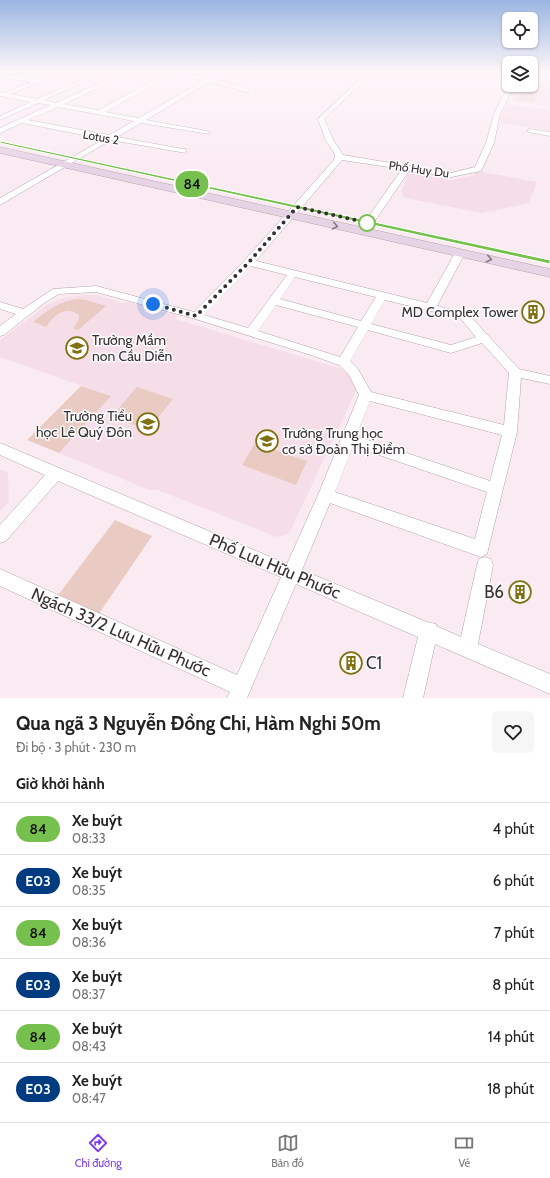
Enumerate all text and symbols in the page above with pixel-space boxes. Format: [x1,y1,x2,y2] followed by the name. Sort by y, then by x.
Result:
[502,12,538,92] map controls
[502,12,538,48] button: locate
[502,56,538,92] button: layers
[82,126,120,148] street label: Lotus 2
[388,157,450,181] street label: Phố Huy Du
[174,171,210,197] line badge: 84
[183,175,201,193] text: 84
[358,214,376,232] unlabelled marker
[332,221,338,229] one-way arrow
[486,255,493,263] one-way arrow
[143,294,163,314] your location
[520,299,546,325] building icon: MD Complex Tower
[401,303,519,321] place label: MD Complex Tower
[92,331,173,365] place label: Trường Mầm non Cầu Diễn
[64,335,90,361] school or university icon: Trường Mầm non Cầu Diễn
[36,407,132,441] place label: Trường Tiểu học Lê Quý Đôn
[135,411,161,437] school or university icon: Trường Tiểu học Lê Quý Đôn
[282,424,405,458] place label: Trường Trung học cơ sở Đoàn Thị Điểm
[254,428,280,454] school or university icon: Trường Trung học cơ sở Đoàn Thị Điểm
[206,529,344,603] street label: Phố Lưu Hữu Phước
[507,579,533,605] building icon: B6
[484,582,504,602] place label: B6
[28,583,214,681] street label: Ngách 33/2 Lưu Hữu Phước
[338,650,364,676] building icon: C1
[366,653,382,673] place label: C1
[492,711,534,753] button: heart
[16,712,381,735] text: Qua ngã 3 Nguyễn Đồng Chi, Hàm Nghi 50m
[16,739,136,755] text: Đi bộ · 3 phút · 230 m
[16,775,105,793] text: Giờ khởi hành
[72,812,122,830] text: Xe buýt
[29,820,47,838] text: 84
[493,820,534,838] text: 4 phút
[72,830,106,846] text: 08:33
[72,864,122,882] text: Xe buýt
[25,872,51,890] text: E03
[493,872,534,890] text: 6 phút
[72,882,106,898] text: 08:35
[72,916,122,934] text: Xe buýt
[29,924,47,942] text: 84
[494,924,534,942] text: 7 phút
[72,934,106,950] text: 08:36
[72,968,122,986] text: Xe buýt
[25,976,51,994] text: E03
[492,976,534,994] text: 8 phút
[72,986,105,1002] text: 08:37
[72,1020,122,1038] text: Xe buýt
[29,1028,47,1046] text: 84
[488,1028,534,1046] text: 14 phút
[72,1038,106,1054] text: 08:43
[72,1072,122,1090] text: Xe buýt
[25,1080,51,1098] text: E03
[487,1080,534,1098] text: 18 phút
[72,1090,106,1106] text: 08:47
[75,1132,122,1170] tab: Chỉ đường
[271,1132,304,1170] tab: Bản đồ
[453,1132,475,1170] tab: Vé

